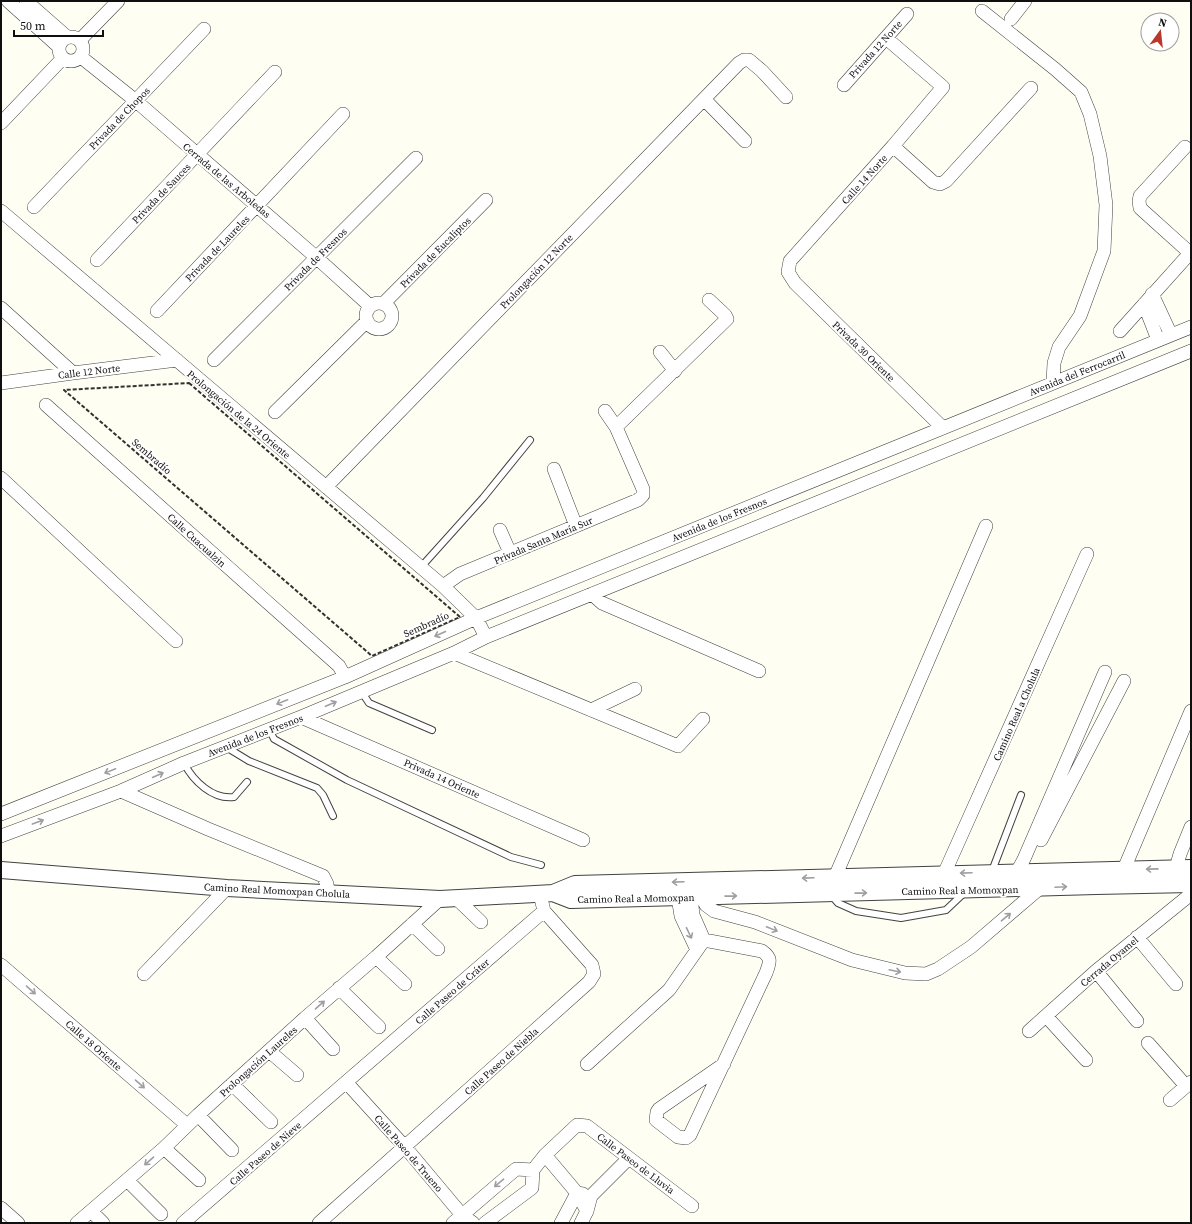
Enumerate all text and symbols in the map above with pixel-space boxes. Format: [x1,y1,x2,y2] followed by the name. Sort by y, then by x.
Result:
[14,12,103,38] scale bar
[1140,12,1180,52] north arrow
[1157,15,1168,31] text: N
[20,18,46,34] text: 50 m
[846,18,905,81] street label: Privada 12 Norte
[86,84,153,152] street label: Privada de Chopos
[180,140,273,221] street label: Cerrada de las Arboledas
[839,152,890,207] street label: Calle 14 Norte
[129,160,194,226] street label: Privada de Sauces
[182,212,252,284] street label: Privada de Laureles
[397,214,474,291] street label: Privada de Eucaliptos
[281,225,350,294] street label: Privada de Fresnos
[497,231,576,312] street label: Prolongación 12 Norte
[830,318,898,384] street label: Privada 30 Oriente
[1027,348,1127,399] street label: Avenida del Ferrocarril
[57,361,121,382] street label: Calle 12 Norte
[184,367,293,462] street label: Prolongación de la 24 Oriente
[129,436,175,477] street label: Sembradío
[670,494,769,544] street label: Avenida de los Fresnos
[165,511,229,570] street label: Calle Cuacualzin
[492,513,595,567] street label: Privada Santa María Sur
[401,608,451,640] street label: Sembradío
[435,631,447,638] one-way arrow
[990,665,1043,763] street label: Camino Real a Cholula
[277,698,289,706] one-way arrow
[324,700,336,708] one-way arrow
[206,711,305,760] street label: Avenida de los Fresnos
[402,756,482,801] street label: Privada 14 Oriente
[104,768,116,775] one-way arrow
[152,770,164,778] one-way arrow
[31,818,43,826] one-way arrow
[1146,865,1159,872] one-way arrow
[960,870,973,877] one-way arrow
[802,874,815,882] one-way arrow
[672,878,685,885] one-way arrow
[204,880,351,901] street label: Camino Real Momoxpan Cholula
[901,883,1019,898] street label: Camino Real a Momoxpan
[1054,883,1067,891] one-way arrow
[854,889,867,896] one-way arrow
[577,891,695,906] street label: Camino Real a Momoxpan
[724,892,737,900] one-way arrow
[1001,913,1011,922] one-way arrow
[766,925,778,933] one-way arrow
[686,927,693,939] one-way arrow
[1078,933,1141,989] street label: Cerrada Oyamel
[413,955,493,1027] street label: Calle Paseo de Cráter
[888,967,901,975] one-way arrow
[25,986,36,995] one-way arrow
[315,1001,325,1010] one-way arrow
[63,1017,125,1074] street label: Calle 18 Oriente
[217,1023,300,1100] street label: Prolongación Laureles
[462,1024,542,1098] street label: Calle Paseo de Niebla
[135,1080,145,1089] one-way arrow
[371,1112,446,1195] street label: Calle Paseo de Trueno
[227,1118,304,1188] street label: Calle Paseo de Nieve
[594,1130,678,1197] street label: Calle Paseo de Lluvia
[143,1156,154,1165] one-way arrow
[494,1178,505,1187] one-way arrow

